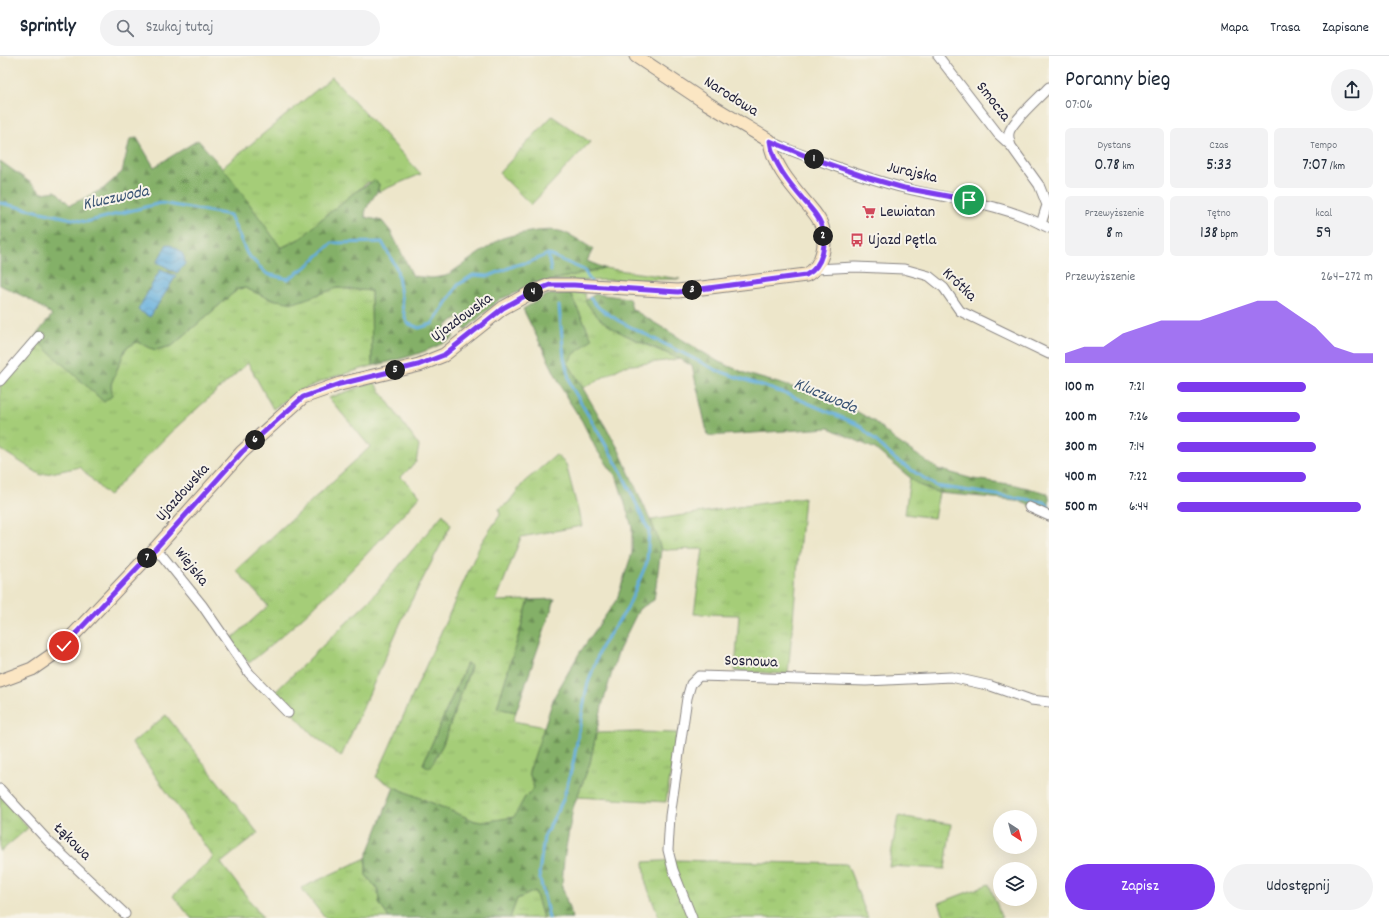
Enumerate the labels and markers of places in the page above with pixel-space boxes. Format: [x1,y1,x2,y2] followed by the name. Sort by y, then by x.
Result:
[804,149,824,169] pin: 1
[952,183,986,217] pin
[880,201,935,224] place label: Lewiatan
[861,204,877,220] supermarket icon: Lewiatan
[813,226,833,246] pin: 2
[868,229,937,252] place label: Ujazd Pętla
[849,232,865,248] bus stop icon: Ujazd Pętla
[682,280,702,300] pin: 3
[523,282,543,302] pin: 4
[385,360,405,380] pin: 5
[245,430,265,450] pin: 6
[137,548,157,568] pin: 7
[47,629,81,663] pin

